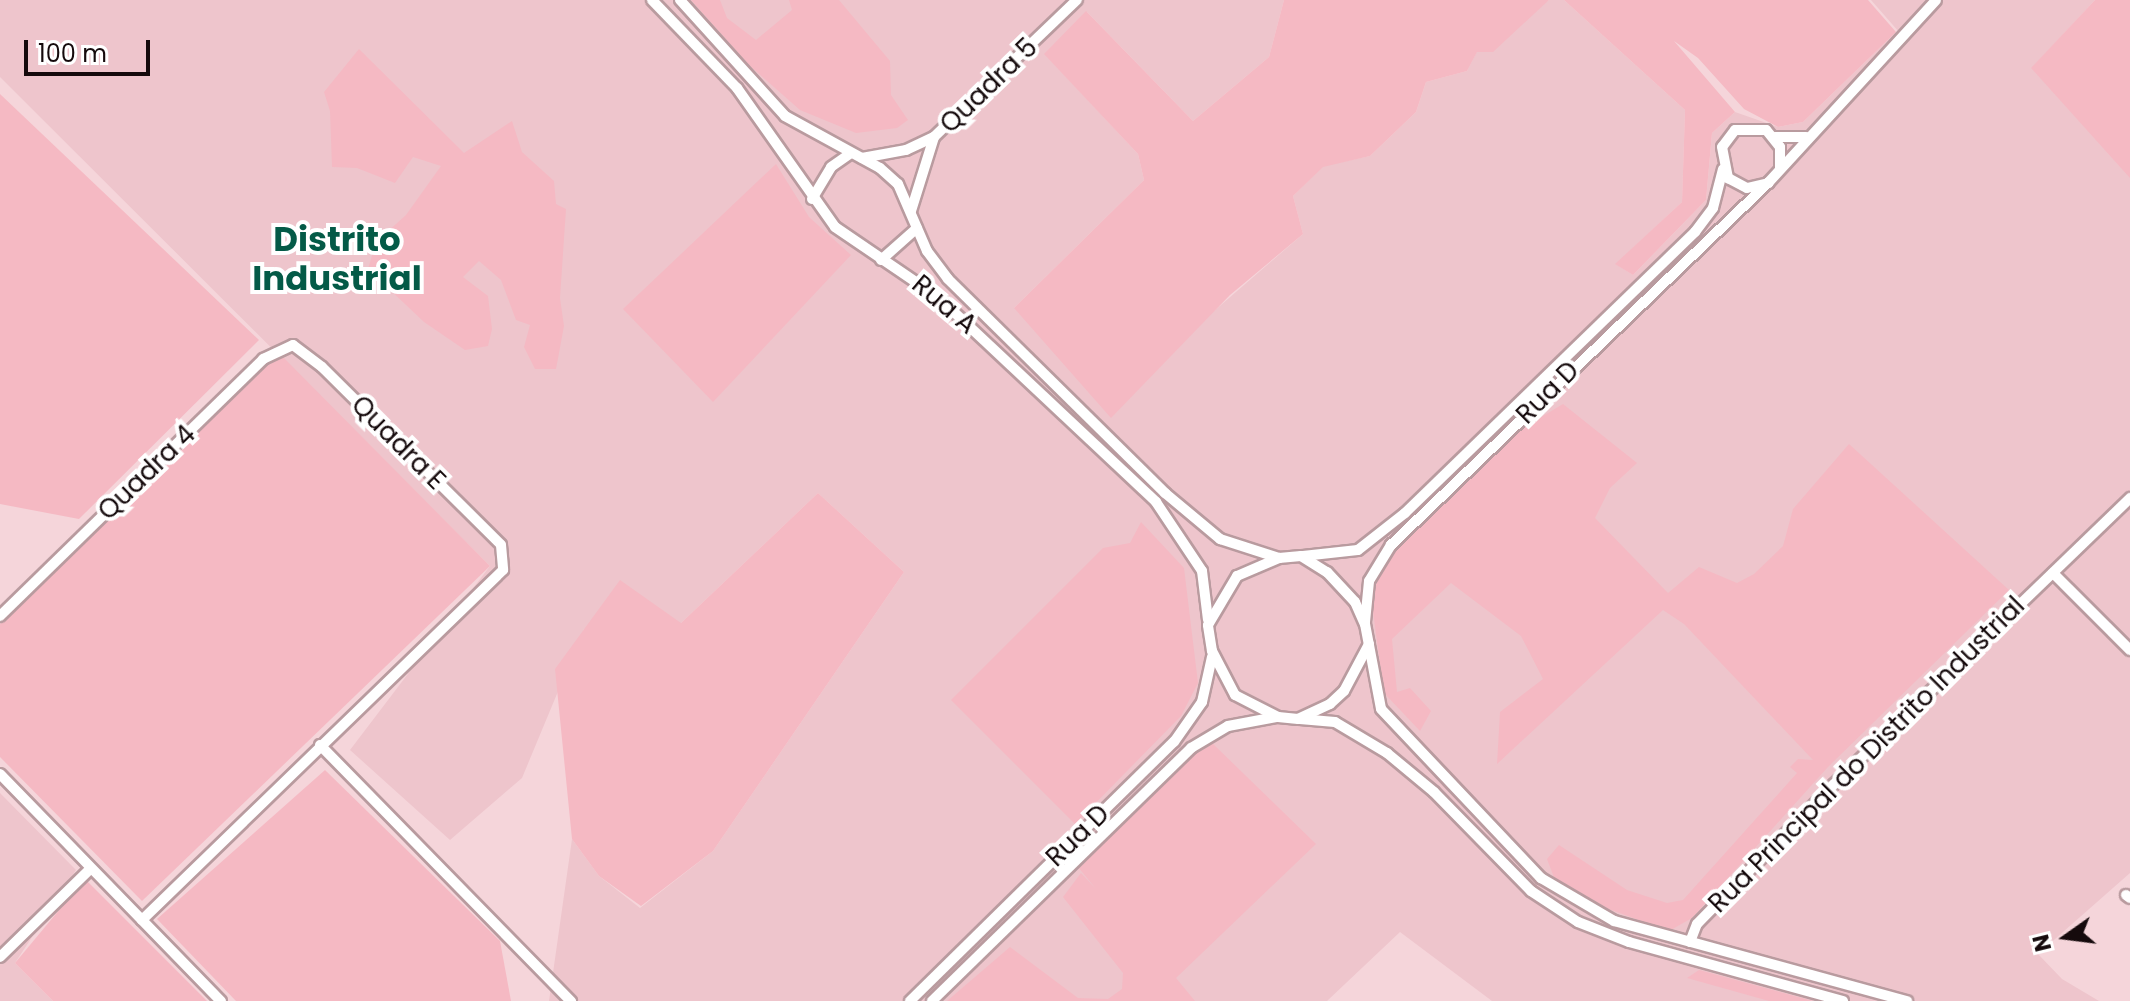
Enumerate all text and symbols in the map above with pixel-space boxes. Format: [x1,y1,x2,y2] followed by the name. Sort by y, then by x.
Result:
[28,24,154,74] scale bar
[934,32,1044,140] street label: Quadra 5
[38,37,107,70] text: 100 m
[252,219,422,298] district label: Distrito Industrial
[905,269,983,341] street label: Rua A
[1510,355,1586,431] street label: Rua D
[345,390,451,496] street label: Quadra E
[92,419,202,527] street label: Quadra 4
[1703,591,2031,919] street label: Rua Principal do Distrito Industrial
[1040,799,1116,873] street label: Rua D
[2026,897,2106,977] north arrow
[2025,931,2059,955] text: N

